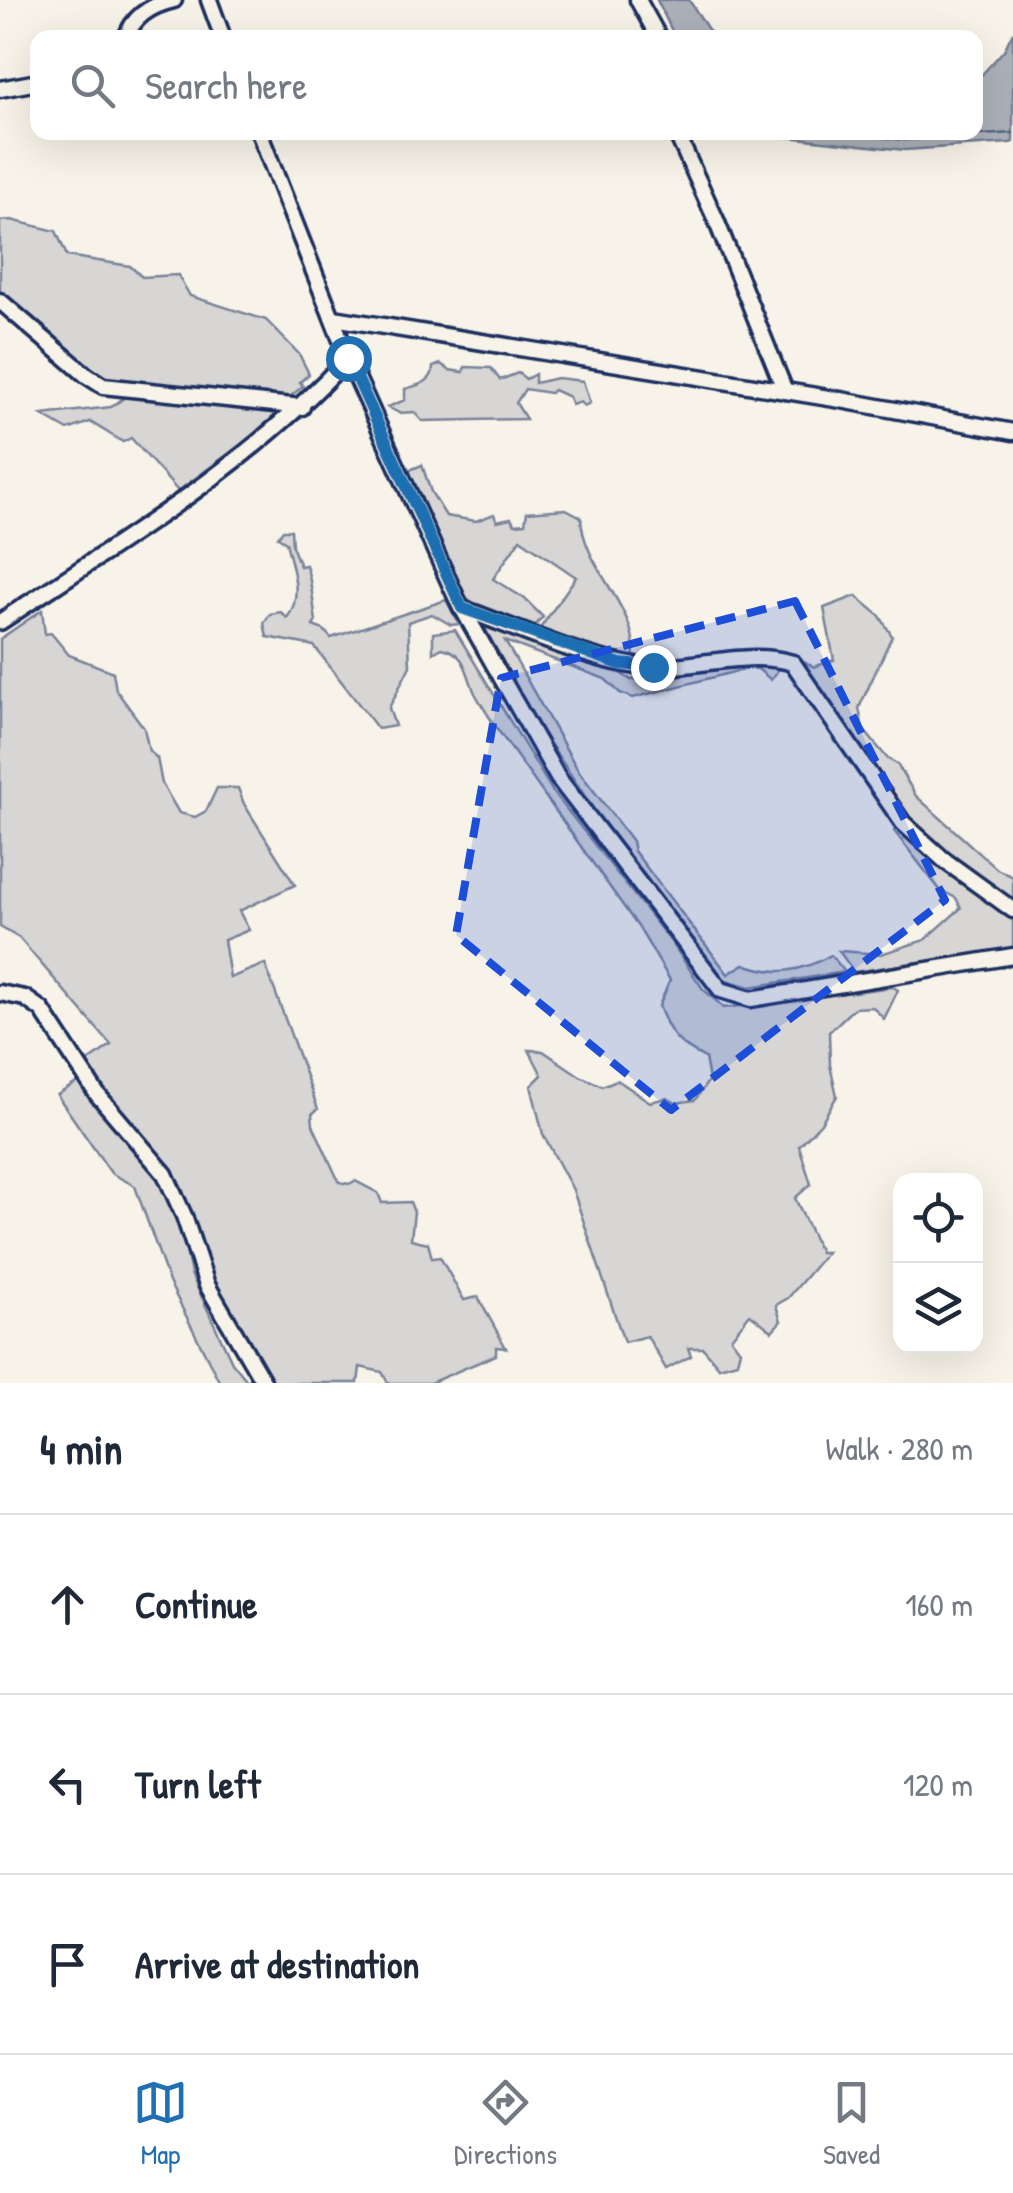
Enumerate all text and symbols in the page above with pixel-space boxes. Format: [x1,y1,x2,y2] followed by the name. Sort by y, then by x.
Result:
[30,30,983,140] search box
[65,58,120,113] icon: search
[145,59,307,111] text: Search here
[326,336,372,382] route start
[631,645,677,691] route end
[893,1173,983,1353] map controls
[893,1173,983,1263] button: locate
[893,1263,983,1353] button: layers
[40,1420,122,1477] text: 4 min
[826,1427,973,1470] text: Walk · 280 m
[40,1577,95,1632] icon: ahead
[135,1578,257,1630] text: Continue
[905,1583,973,1626] text: 160 m
[40,1757,95,1812] icon: left
[135,1758,260,1810] text: Turn left
[903,1763,973,1806] text: 120 m
[40,1937,95,1992] icon: arrive
[135,1938,419,1990] text: Arrive at destination
[133,2075,188,2173] tab: Map
[454,2075,557,2173] tab: Directions
[823,2075,880,2173] tab: Saved

